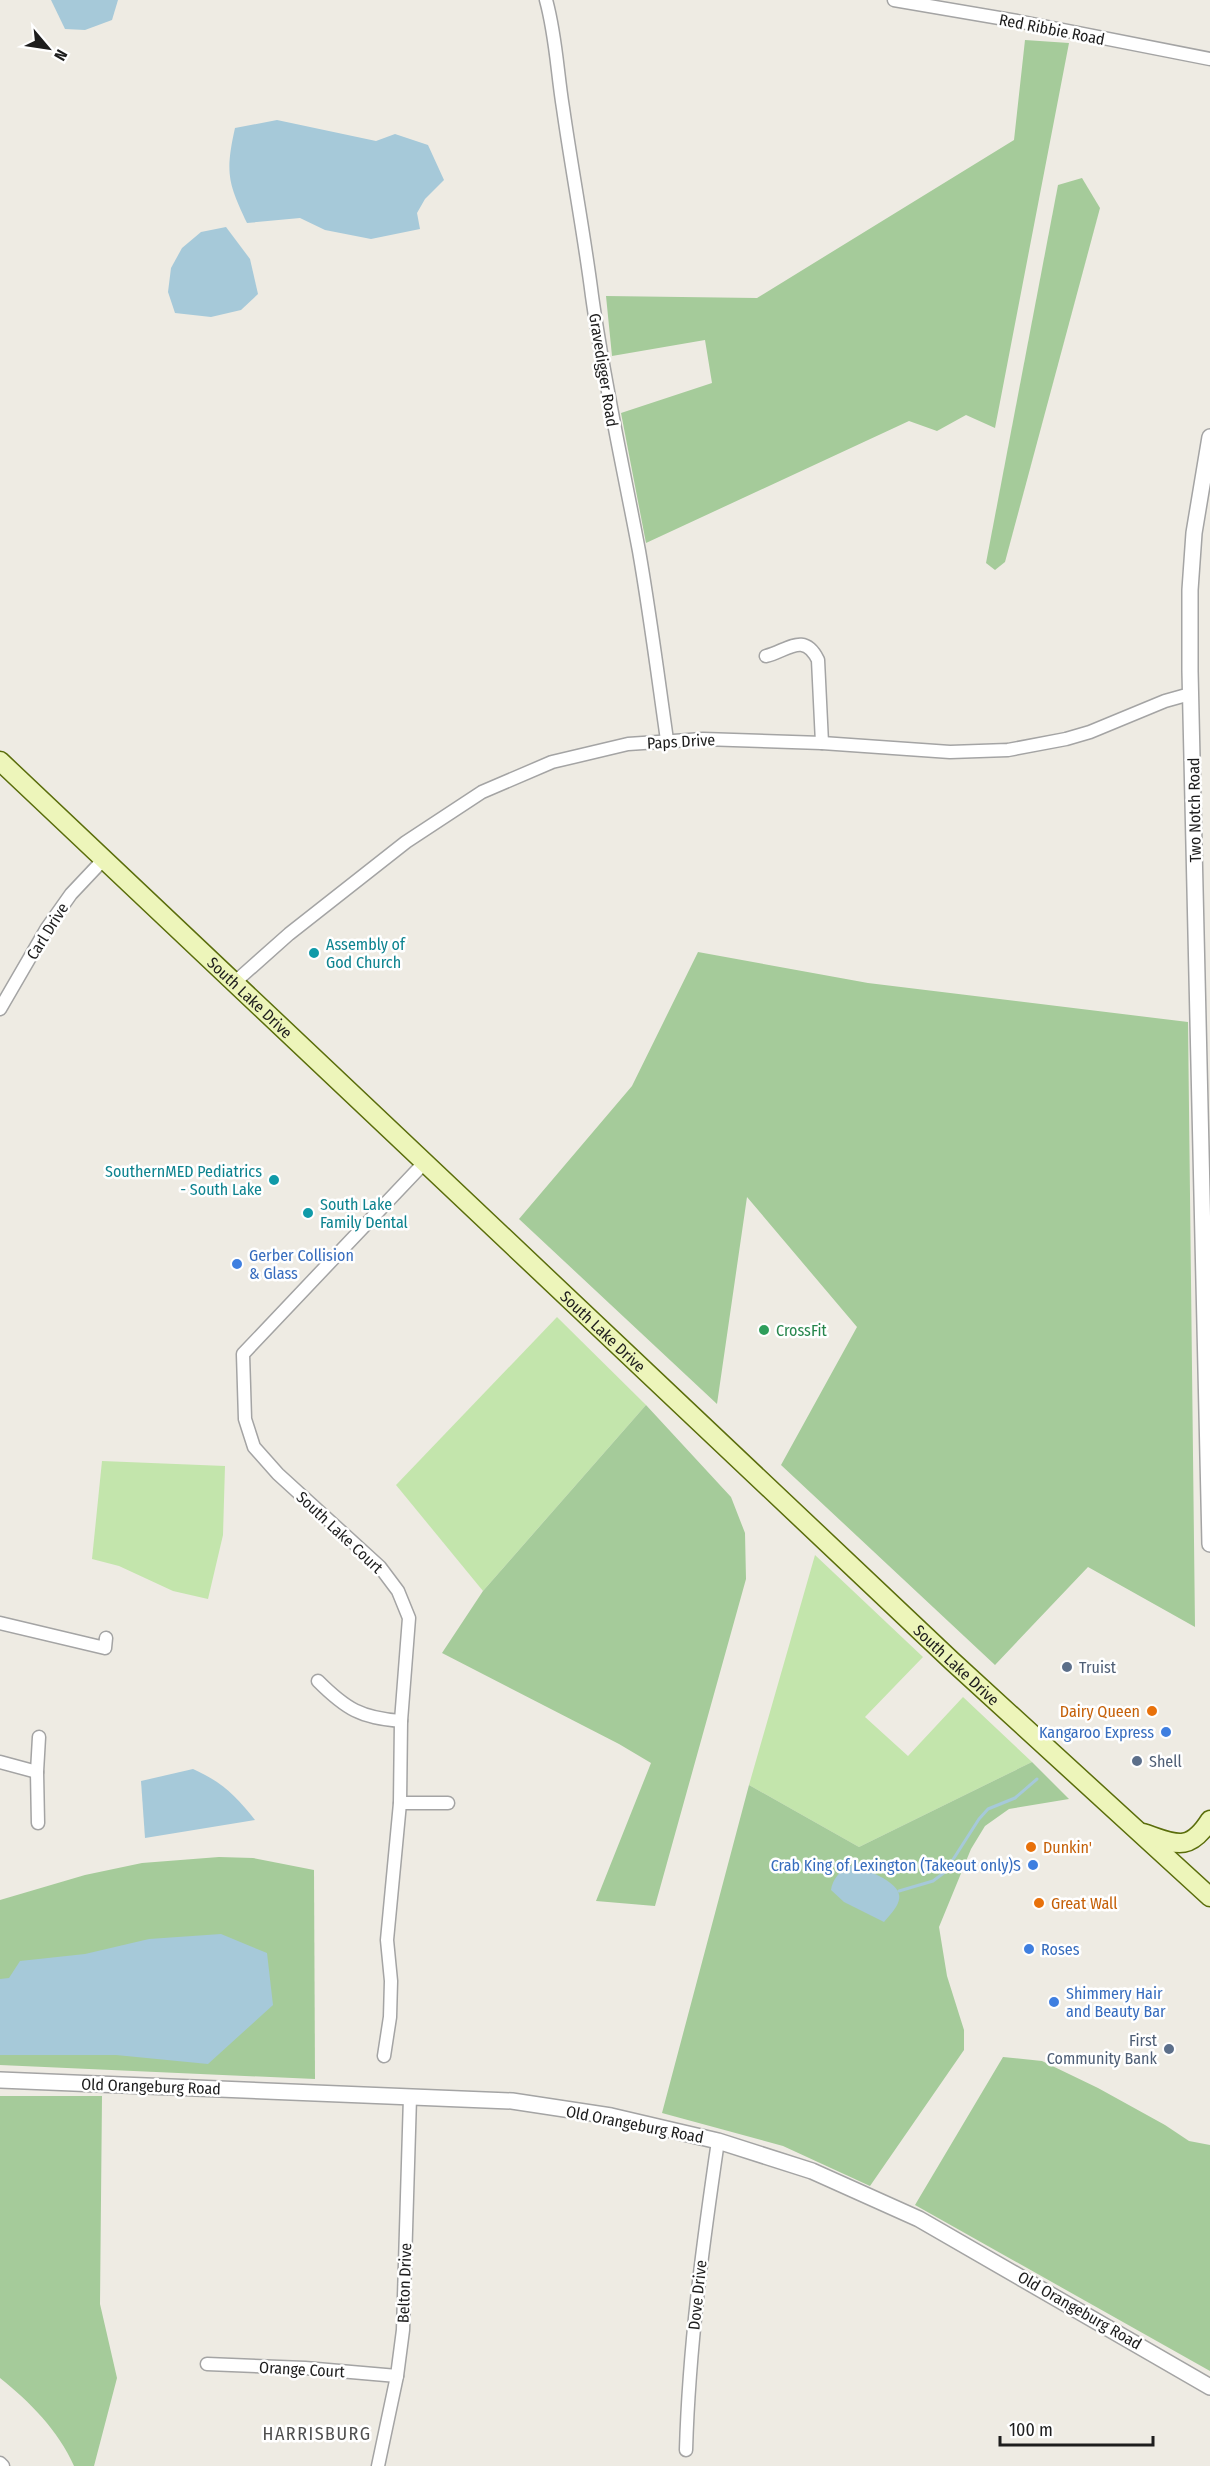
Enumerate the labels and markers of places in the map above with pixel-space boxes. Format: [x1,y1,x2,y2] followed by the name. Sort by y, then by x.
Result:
[326,935,406,972] place label: Assembly of God Church
[307,946,321,960] marker: Assembly of God Church
[105,1162,262,1199] place label: SouthernMED Pediatrics - South Lake
[267,1173,281,1187] marker: SouthernMED Pediatrics - South Lake
[320,1195,408,1232] place label: South Lake Family Dental
[301,1206,315,1220] marker: South Lake Family Dental
[249,1246,354,1283] place label: Gerber Collision & Glass
[230,1257,244,1271] marker: Gerber Collision & Glass
[776,1321,827,1340] place label: CrossFit
[757,1323,771,1337] marker: CrossFit
[1079,1658,1117,1677] place label: Truist
[1060,1660,1074,1674] marker: Truist
[1060,1702,1140,1721] place label: Dairy Queen
[1145,1704,1159,1718] marker: Dairy Queen
[1039,1723,1154,1742] place label: Kangaroo Express
[1159,1725,1173,1739] marker: Kangaroo Express
[1149,1752,1182,1771] place label: Shell
[1130,1754,1144,1768] marker: Shell
[1043,1838,1092,1857] place label: Dunkin'
[1024,1840,1038,1854] marker: Dunkin'
[771,1856,1021,1875] place label: Crab King of Lexington (Takeout only)S
[1026,1858,1040,1872] marker: Crab King of Lexington (Takeout only)S
[1051,1894,1118,1913] place label: Great Wall
[1032,1896,1046,1910] marker: Great Wall
[1041,1940,1080,1959] place label: Roses
[1022,1942,1036,1956] marker: Roses
[1066,1984,1166,2021] place label: Shimmery Hair and Beauty Bar
[1047,1995,1061,2009] marker: Shimmery Hair and Beauty Bar
[1047,2031,1158,2068] place label: First Community Bank
[1162,2042,1176,2056] marker: First Community Bank

